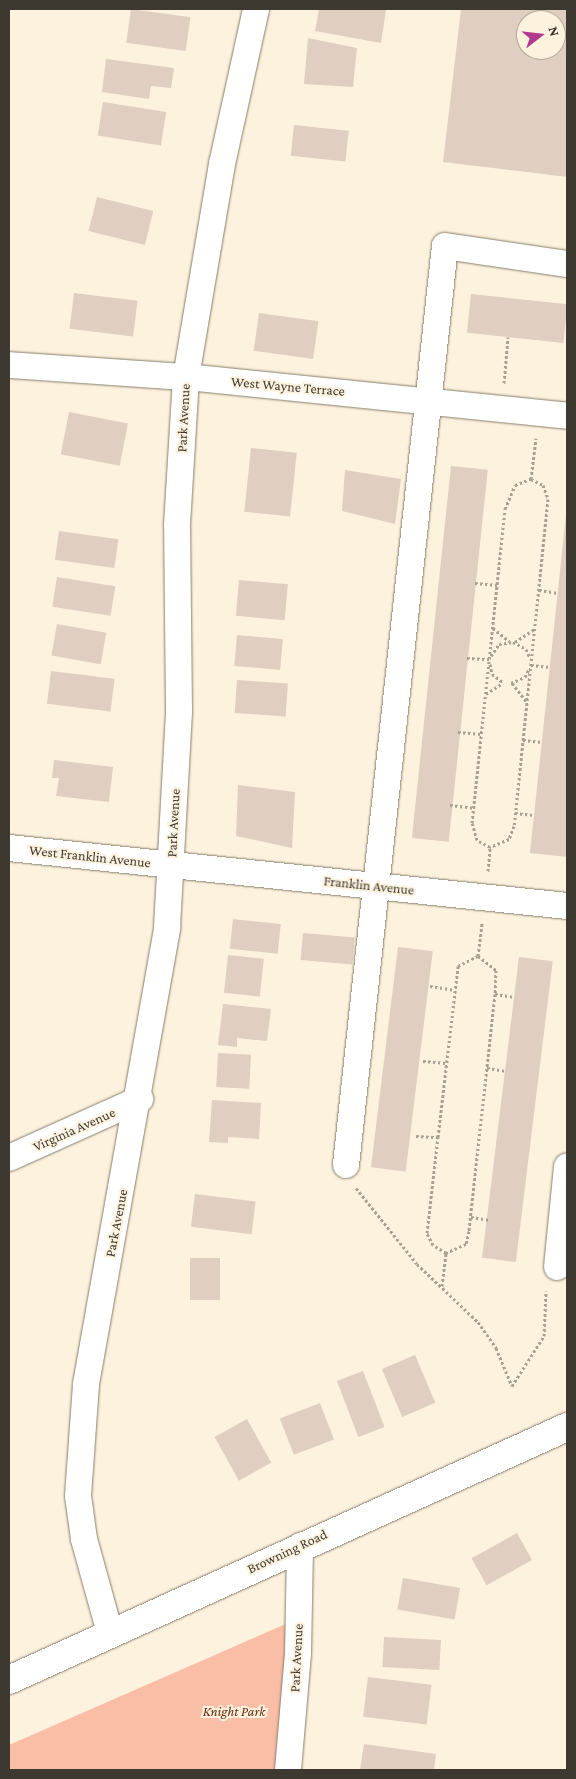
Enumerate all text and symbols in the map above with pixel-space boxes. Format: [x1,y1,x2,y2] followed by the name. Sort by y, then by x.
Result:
[516,10,566,60] north arrow
[545,24,563,38] text: N
[231,373,345,399] street label: West Wayne Terrace
[173,383,193,453] street label: Park Avenue
[163,788,183,858] street label: Park Avenue
[28,841,152,871] street label: West Franklin Avenue
[323,872,415,898] street label: Franklin Avenue
[30,1103,118,1155] street label: Virginia Avenue
[101,1188,131,1258] street label: Park Avenue
[244,1525,330,1577] street label: Browning Road
[286,1623,306,1693] street label: Park Avenue
[203,1703,265,1719] park label: Knight Park

